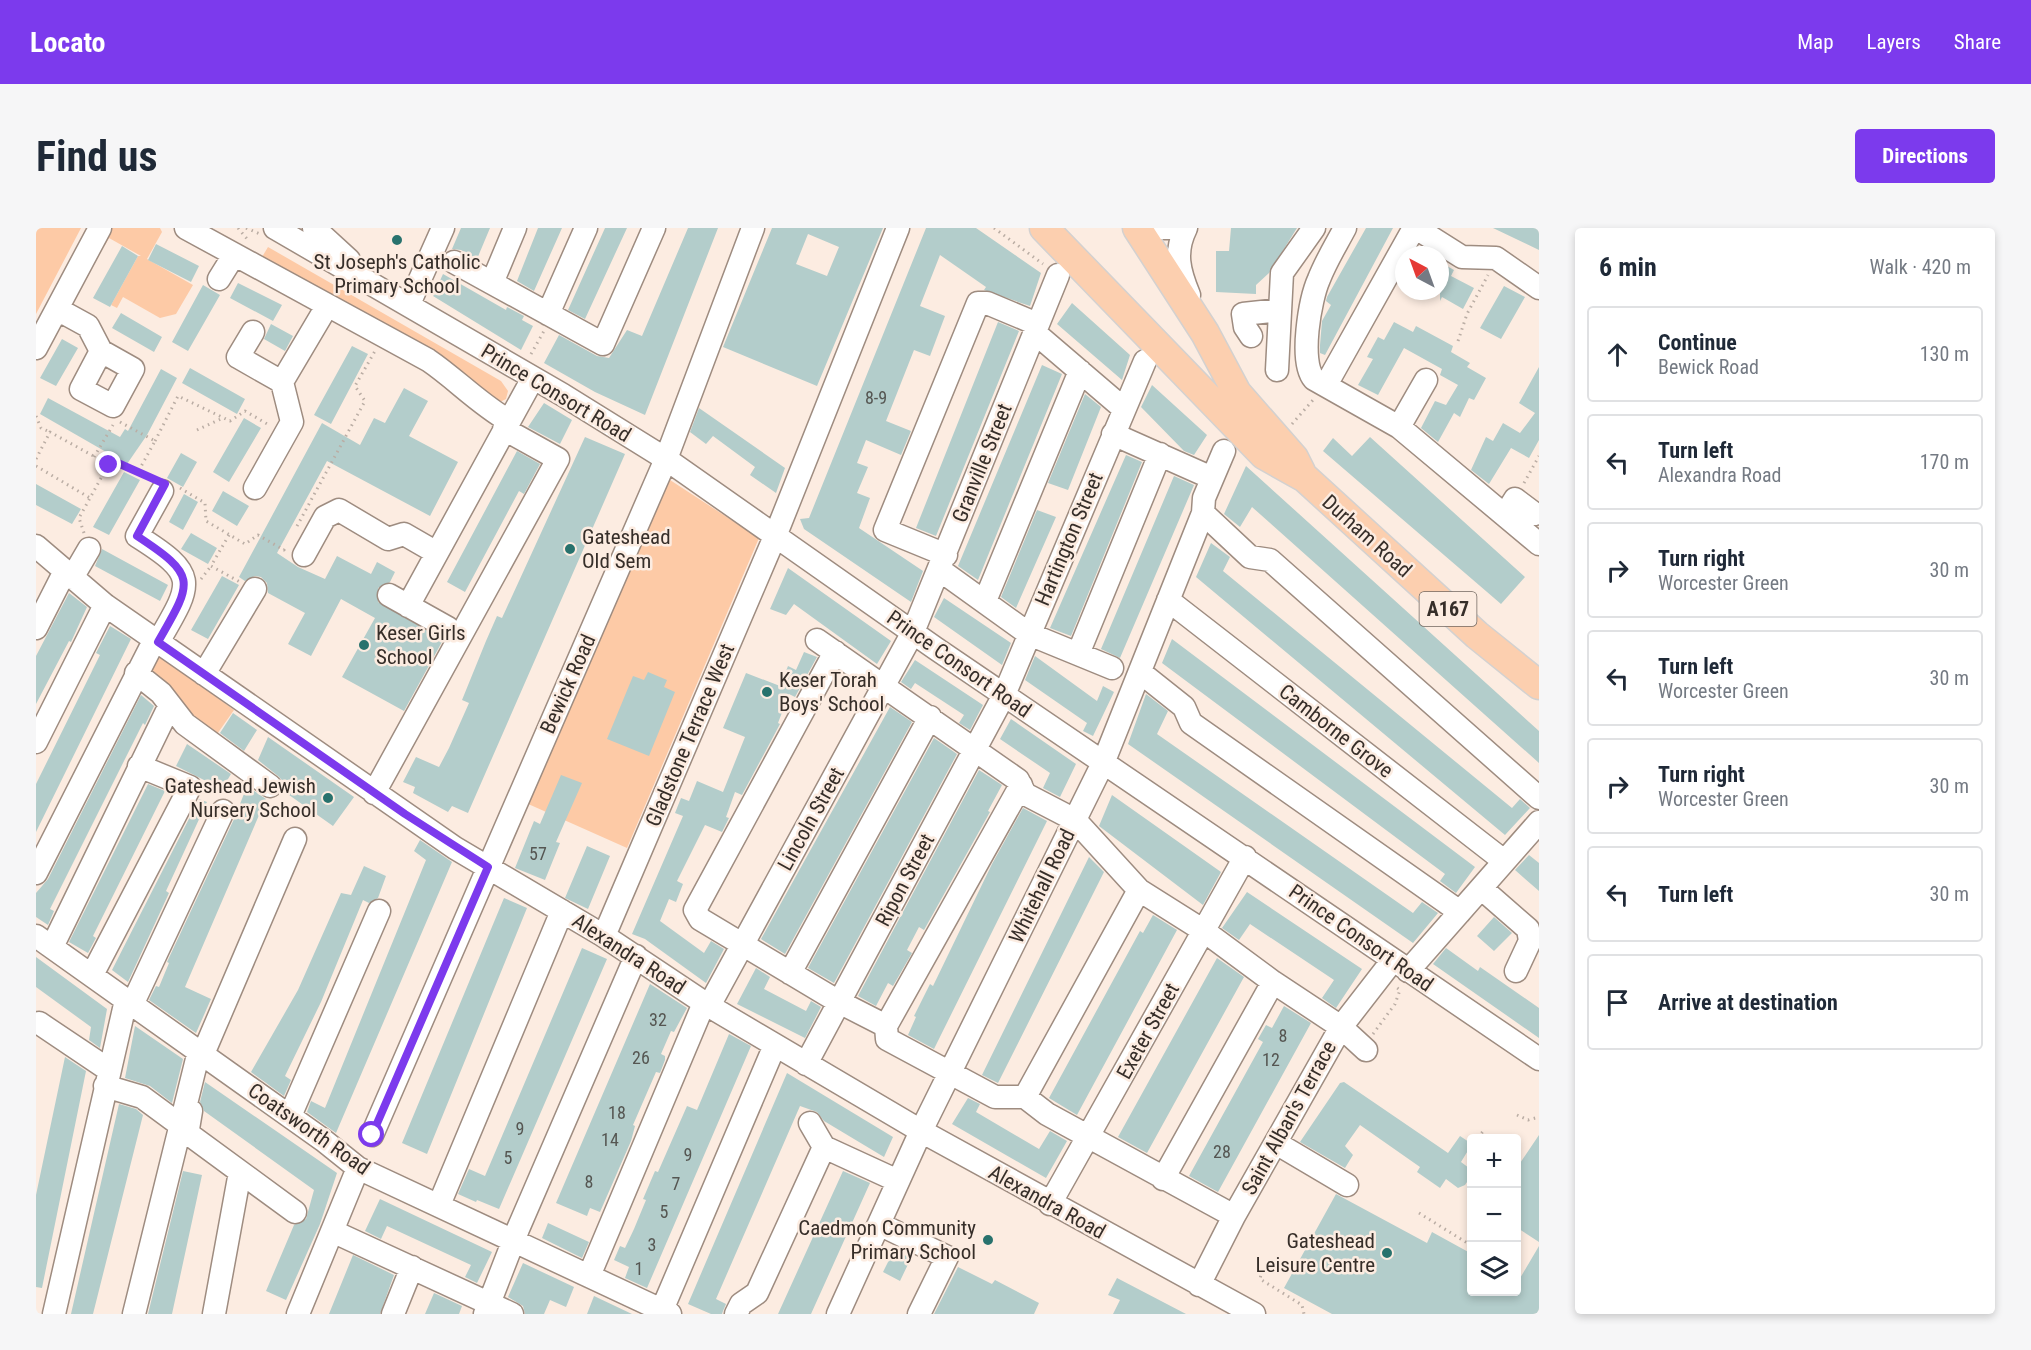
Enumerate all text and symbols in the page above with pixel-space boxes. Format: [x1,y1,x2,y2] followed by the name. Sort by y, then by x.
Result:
[30,26,106,59] text: Locato
[1797,30,1834,54] text: Map
[1867,30,1921,54] text: Layers
[1954,30,2001,54] text: Share
[1855,129,1995,183] button: Directions
[36,132,157,181] text: Find us
[390,233,404,247] marker: St Joseph's Catholic Primary School
[1395,246,1449,300] north arrow
[314,250,480,298] place label: St Joseph's Catholic Primary School
[1599,252,1657,282] text: 6 min
[1870,255,1971,279] text: Walk · 420 m
[1658,330,1737,355] text: Continue
[1601,338,1634,371] icon: ahead
[477,339,635,447] street label: Prince Consort Road
[1920,342,1969,366] text: 130 m
[1658,355,1759,379] text: Bewick Road
[865,387,887,408] house number: 8-9
[947,400,1017,526] street label: Granville Street
[1658,438,1733,463] text: Turn left
[1601,446,1634,479] icon: left
[1920,450,1969,474] text: 170 m
[95,451,121,477] route end
[1658,463,1782,487] text: Alexandra Road
[1030,469,1108,609] street label: Hartington Street
[1318,490,1416,582] street label: Durham Road
[582,525,671,573] place label: Gateshead Old Sem
[563,542,577,556] marker: Gateshead Old Sem
[1658,546,1745,571] text: Turn right
[1601,554,1634,587] icon: right
[1930,558,1969,582] text: 30 m
[1658,571,1789,595] text: Worcester Green
[1420,592,1476,626] road number: A167
[882,605,1036,723] street label: Prince Consort Road
[376,621,466,669] place label: Keser Girls School
[535,631,601,737] street label: Bewick Road
[357,638,371,652] marker: Keser Girls School
[641,640,739,830] street label: Gladstone Terrace West
[1658,654,1733,679] text: Turn left
[1601,662,1634,695] icon: left
[1930,666,1969,690] text: 30 m
[779,668,884,716] place label: Keser Torah Boys' School
[1274,679,1398,783] street label: Camborne Grove
[1658,679,1789,703] text: Worcester Green
[760,685,774,699] marker: Keser Torah Boys' School
[1658,762,1745,787] text: Turn right
[773,763,849,875] street label: Lincoln Street
[1601,770,1634,803] icon: right
[164,774,316,822] place label: Gateshead Jewish Nursery School
[1930,774,1969,798] text: 30 m
[1658,787,1789,811] text: Worcester Green
[321,791,335,805] marker: Gateshead Jewish Nursery School
[1004,825,1080,947] street label: Whitehall Road
[871,830,939,930] street label: Ripon Street
[529,843,547,864] house number: 57
[1601,878,1634,911] icon: left
[1284,879,1438,997] street label: Prince Consort Road
[1658,882,1733,907] text: Turn left
[1930,882,1969,906] text: 30 m
[568,909,690,999] street label: Alexandra Road
[1112,979,1184,1083] street label: Exeter Street
[1601,986,1634,1019] icon: arrive
[1658,990,1838,1015] text: Arrive at destination
[649,1009,667,1030] house number: 32
[1279,1025,1287,1046] house number: 8
[1237,1037,1341,1199] street label: Saint Alban's Terrace
[632,1047,650,1068] house number: 26
[1262,1049,1280,1070] house number: 12
[244,1078,374,1180] street label: Coatsworth Road
[608,1102,626,1123] house number: 18
[516,1118,524,1139] house number: 9
[358,1121,384,1147] route start
[601,1129,619,1150] house number: 14
[1467,1134,1521,1296] map controls
[1467,1134,1521,1188] button: +
[1213,1141,1231,1162] house number: 28
[684,1144,692,1165] house number: 9
[504,1147,513,1168] house number: 5
[984,1160,1110,1244] street label: Alexandra Road
[585,1171,593,1192] house number: 8
[672,1173,681,1194] house number: 7
[1467,1188,1521,1242] button: −
[660,1201,669,1222] house number: 5
[798,1216,976,1264] place label: Caedmon Community Primary School
[1256,1229,1375,1277] place label: Gateshead Leisure Centre
[981,1233,995,1247] marker: Caedmon Community Primary School
[648,1234,656,1255] house number: 3
[1467,1242,1521,1296] button: layers
[1380,1246,1394,1260] marker: Gateshead Leisure Centre
[635,1258,643,1279] house number: 1

